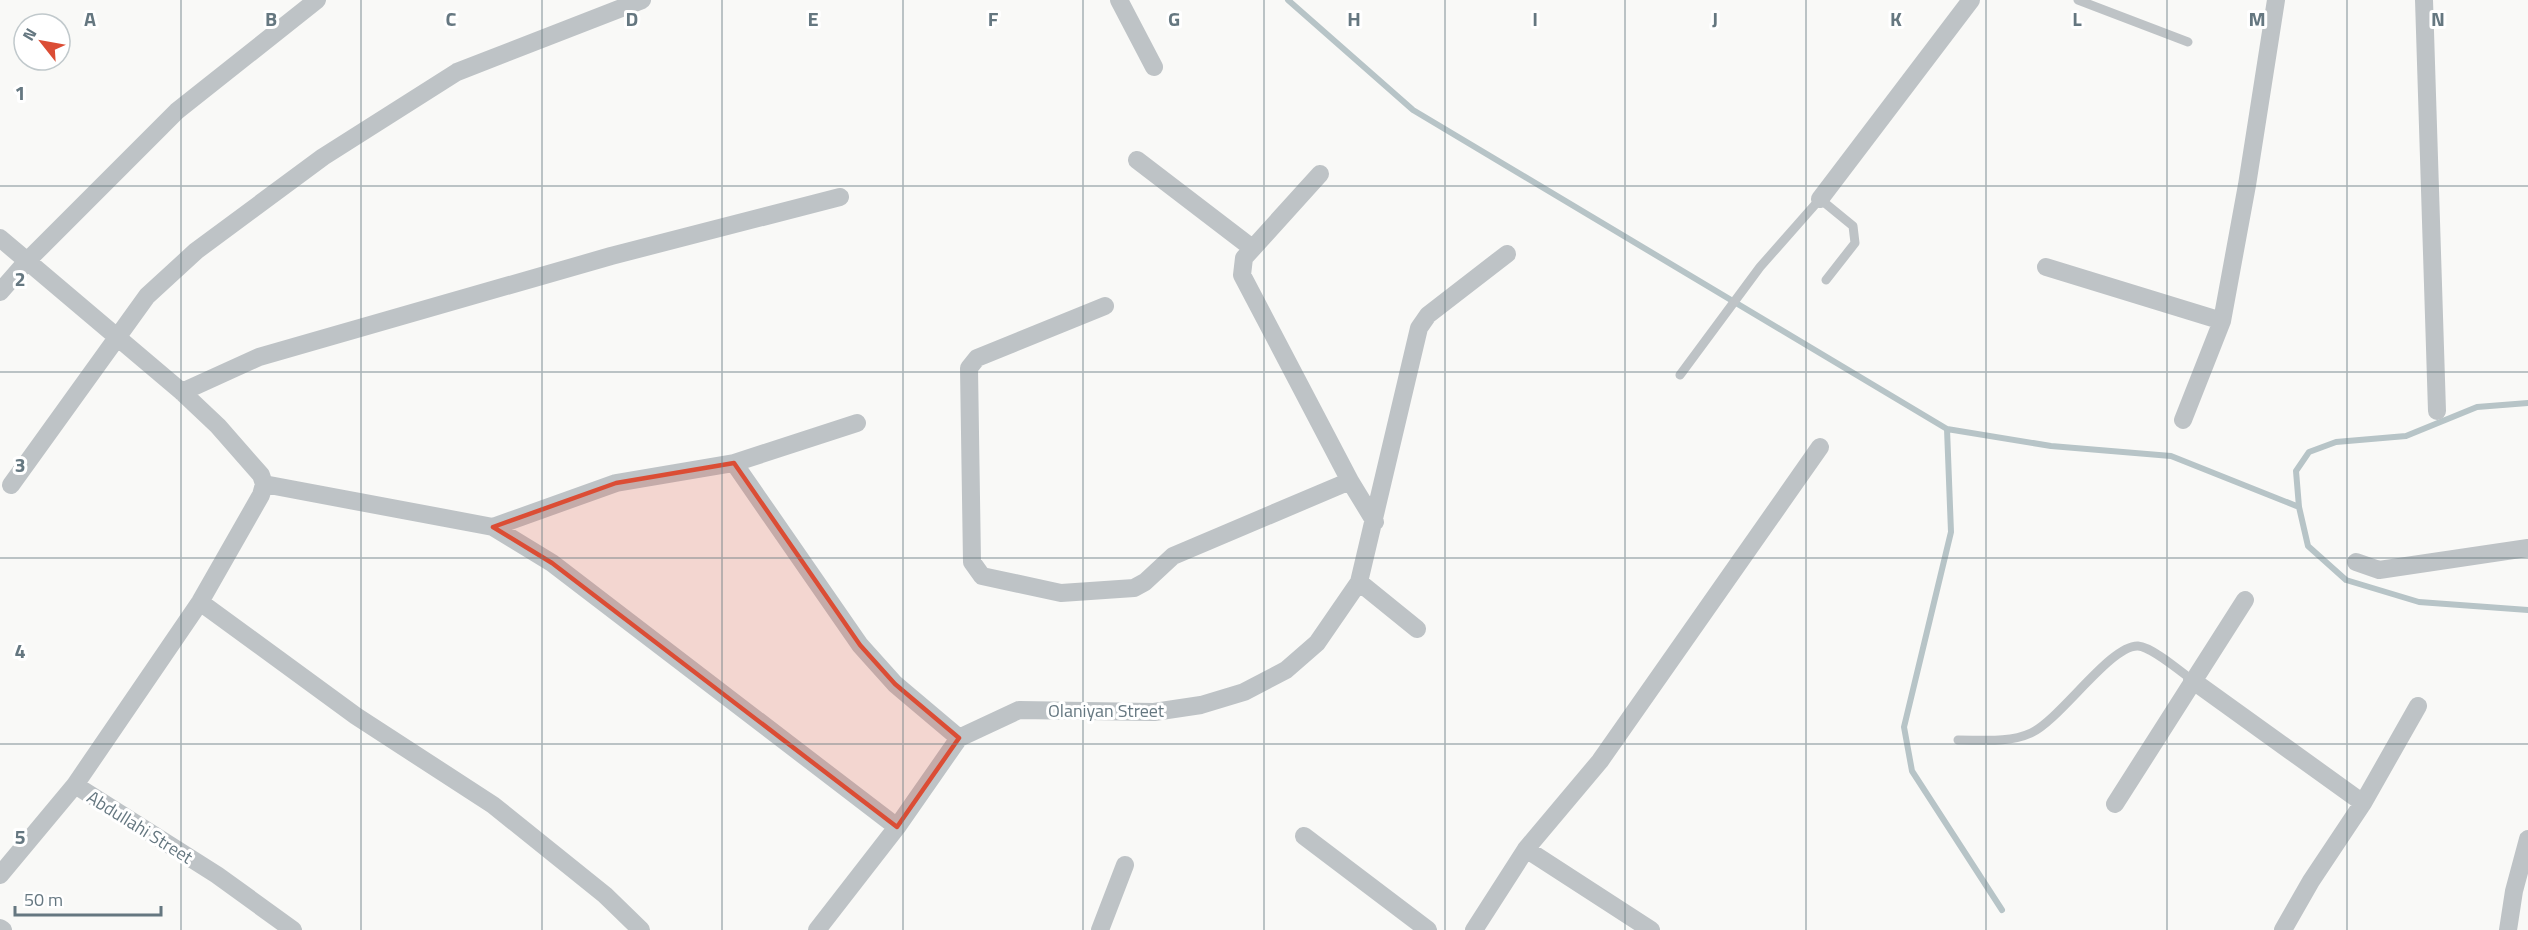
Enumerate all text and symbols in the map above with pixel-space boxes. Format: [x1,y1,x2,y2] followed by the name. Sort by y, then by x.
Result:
[84,3,96,34] text: A
[265,3,277,34] text: B
[446,3,457,34] text: C
[626,3,638,34] text: D
[807,3,819,34] text: E
[988,3,999,34] text: F
[1168,3,1180,34] text: G
[1347,3,1361,34] text: H
[1532,3,1538,34] text: I
[1712,3,1718,34] text: J
[1890,3,1902,34] text: K
[2072,3,2082,34] text: L
[2248,3,2266,34] text: M
[2431,3,2445,34] text: N
[12,12,72,72] north arrow
[16,23,42,45] text: N
[14,77,26,108] text: 1
[14,263,26,294] text: 2
[14,449,26,480] text: 3
[14,635,26,666] text: 4
[1048,697,1165,724] street label: Olaniyan Street
[82,784,199,871] street label: Abdullahi Street
[14,821,26,852] text: 5
[15,879,160,917] scale bar
[24,886,63,913] text: 50 m

